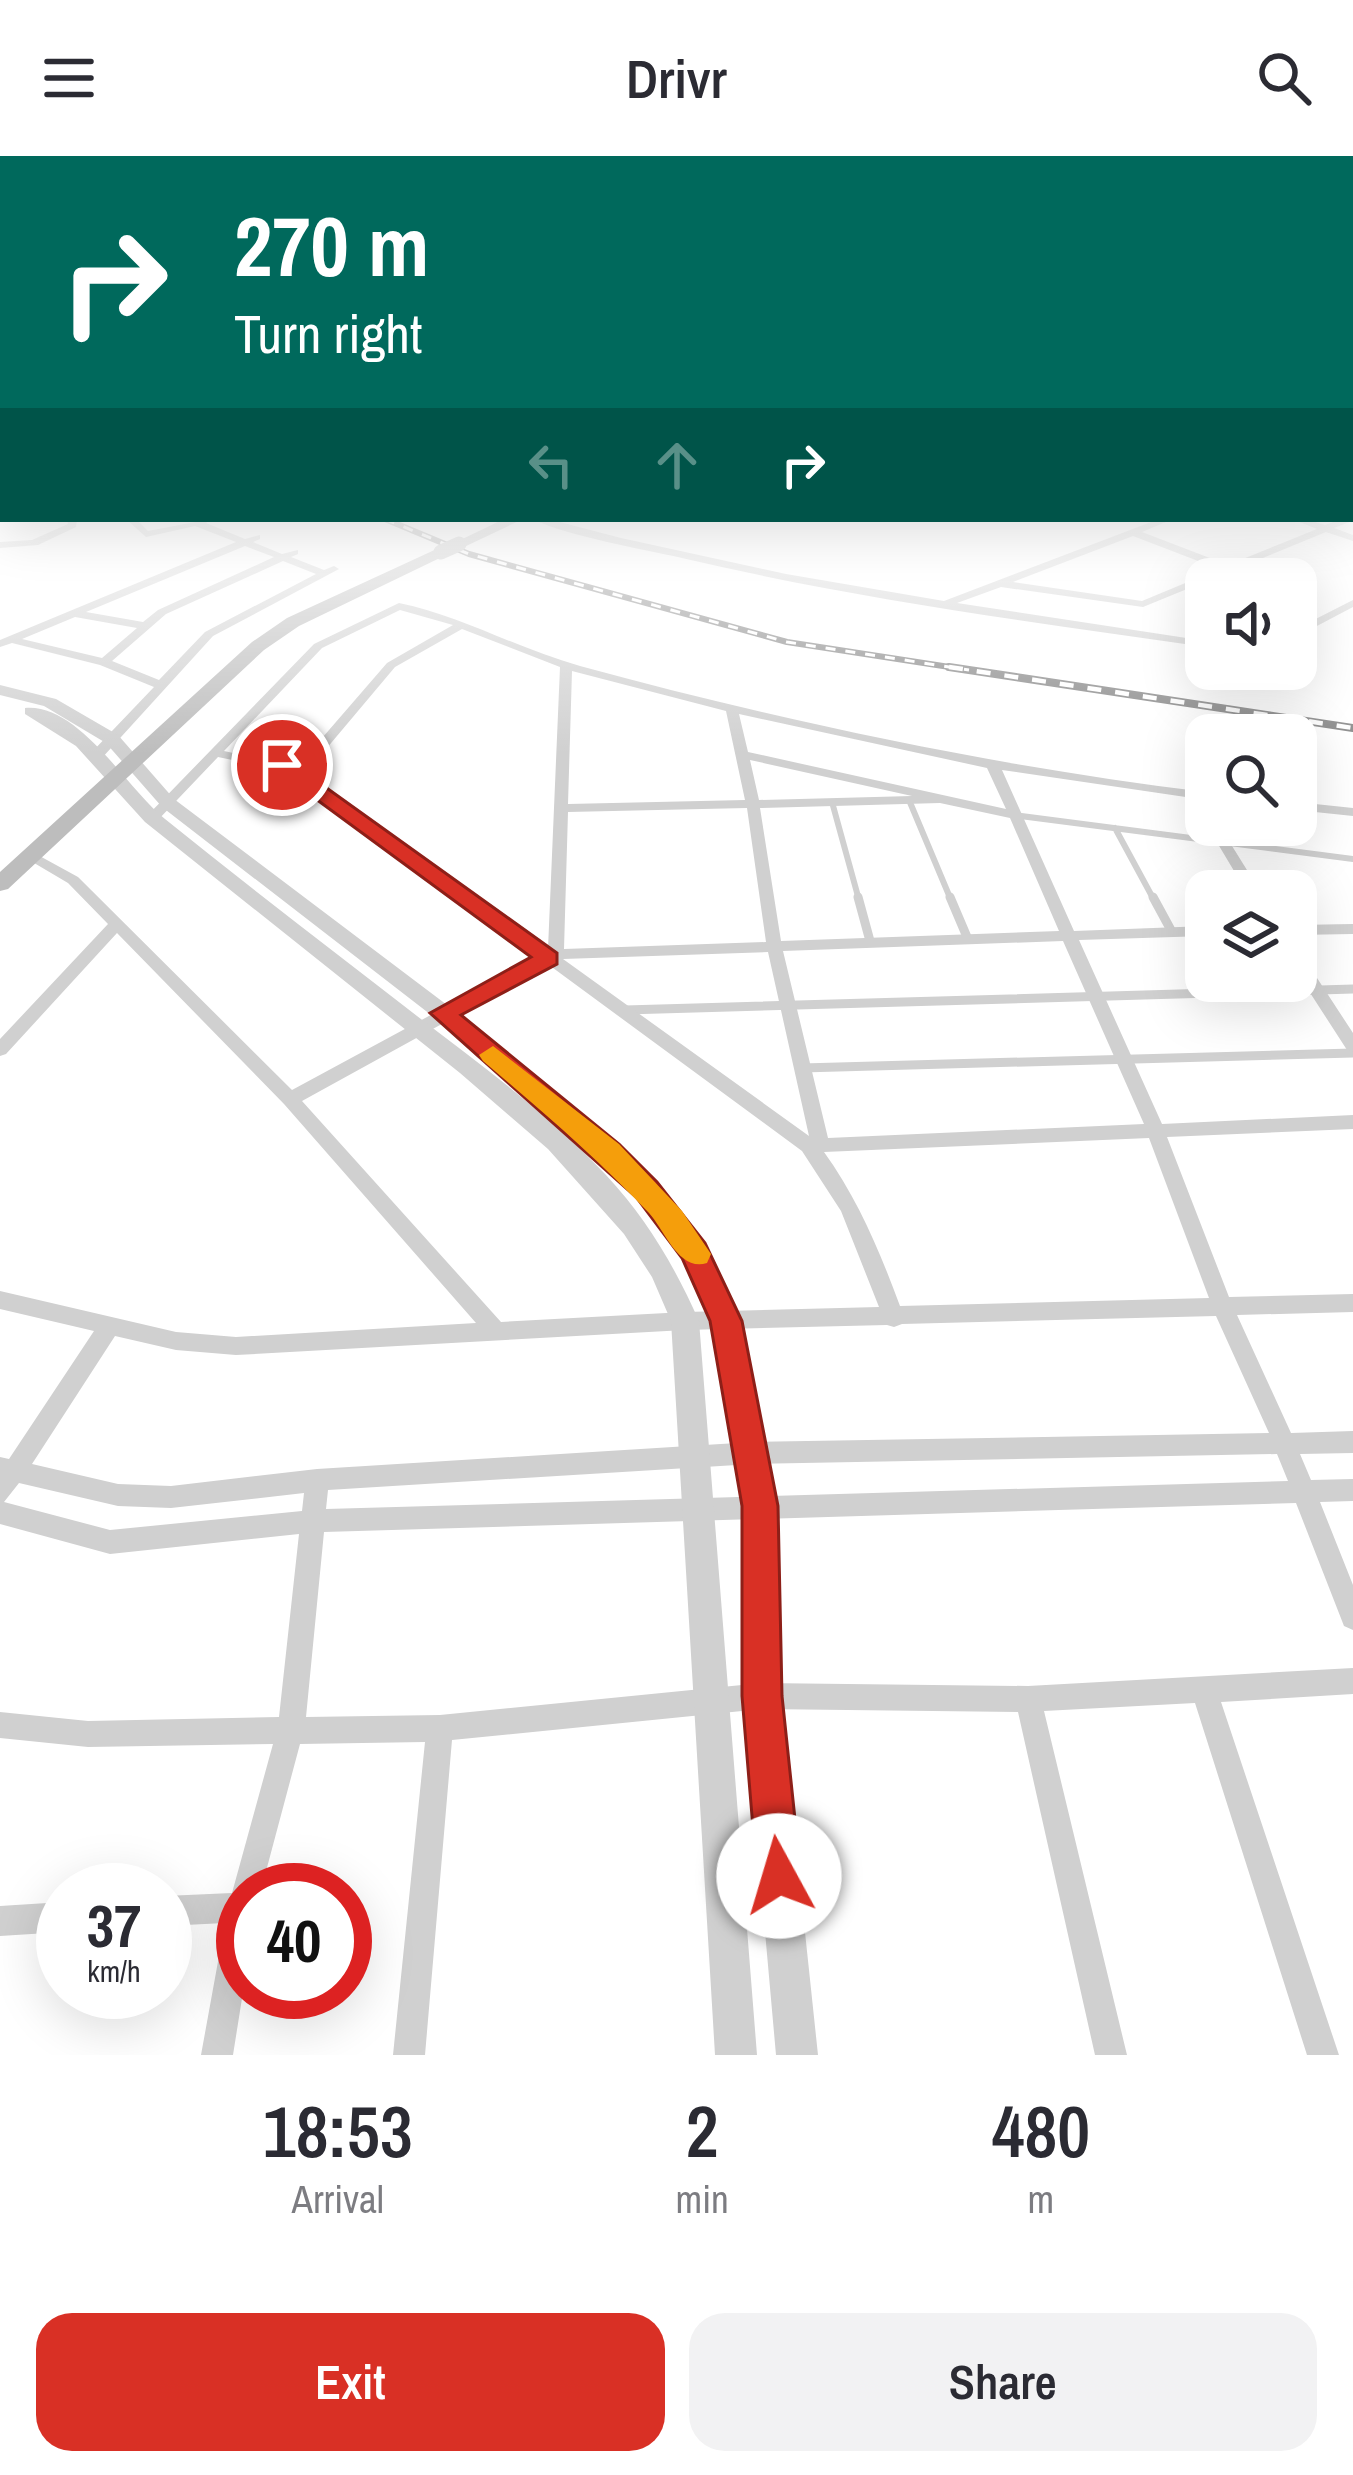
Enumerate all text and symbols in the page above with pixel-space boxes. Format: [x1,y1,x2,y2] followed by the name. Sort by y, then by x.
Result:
[626,42,727,115] text: Drivr
[36,45,102,111] icon: menu
[1251,45,1317,111] icon: search
[234,189,429,302] text: 270 m
[36,204,192,360] icon: right
[234,297,422,370] text: Turn right
[518,432,584,498] icon: left
[644,432,710,498] icon: ahead
[770,432,836,498] icon: right
[1185,558,1317,1002] map controls
[1185,558,1317,690] button: sound
[231,714,333,816] pin
[1185,714,1317,846] button: search
[249,732,315,798] icon: arrive
[1185,870,1317,1002] button: layers
[716,1813,842,1939] position arrow
[216,1863,372,2019] speed limit sign: 40
[87,1885,141,1966] text: 37
[87,1951,141,1991] text: km/h
[263,2082,413,2179] text: 18:53
[686,2082,719,2179] text: 2
[992,2082,1090,2179] text: 480
[292,2173,384,2225] text: Arrival
[676,2173,729,2225] text: min
[1028,2173,1054,2225] text: m
[36,2313,665,2451] button: Exit
[689,2313,1317,2451] button: Share

